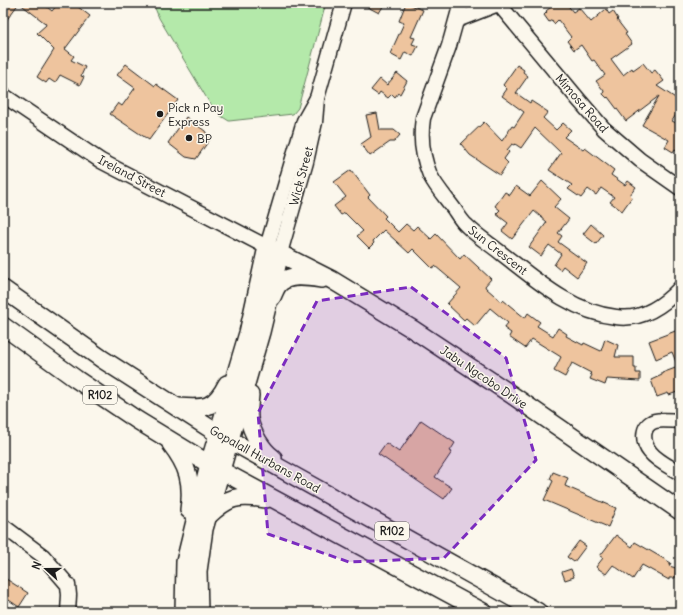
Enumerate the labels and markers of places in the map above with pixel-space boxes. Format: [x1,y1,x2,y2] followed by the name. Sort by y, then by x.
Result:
[168,100,223,129] place label: Pick n Pay Express
[155,109,165,119] marker: Pick n Pay Express
[197,131,212,146] place label: BP
[184,133,194,143] marker: BP

